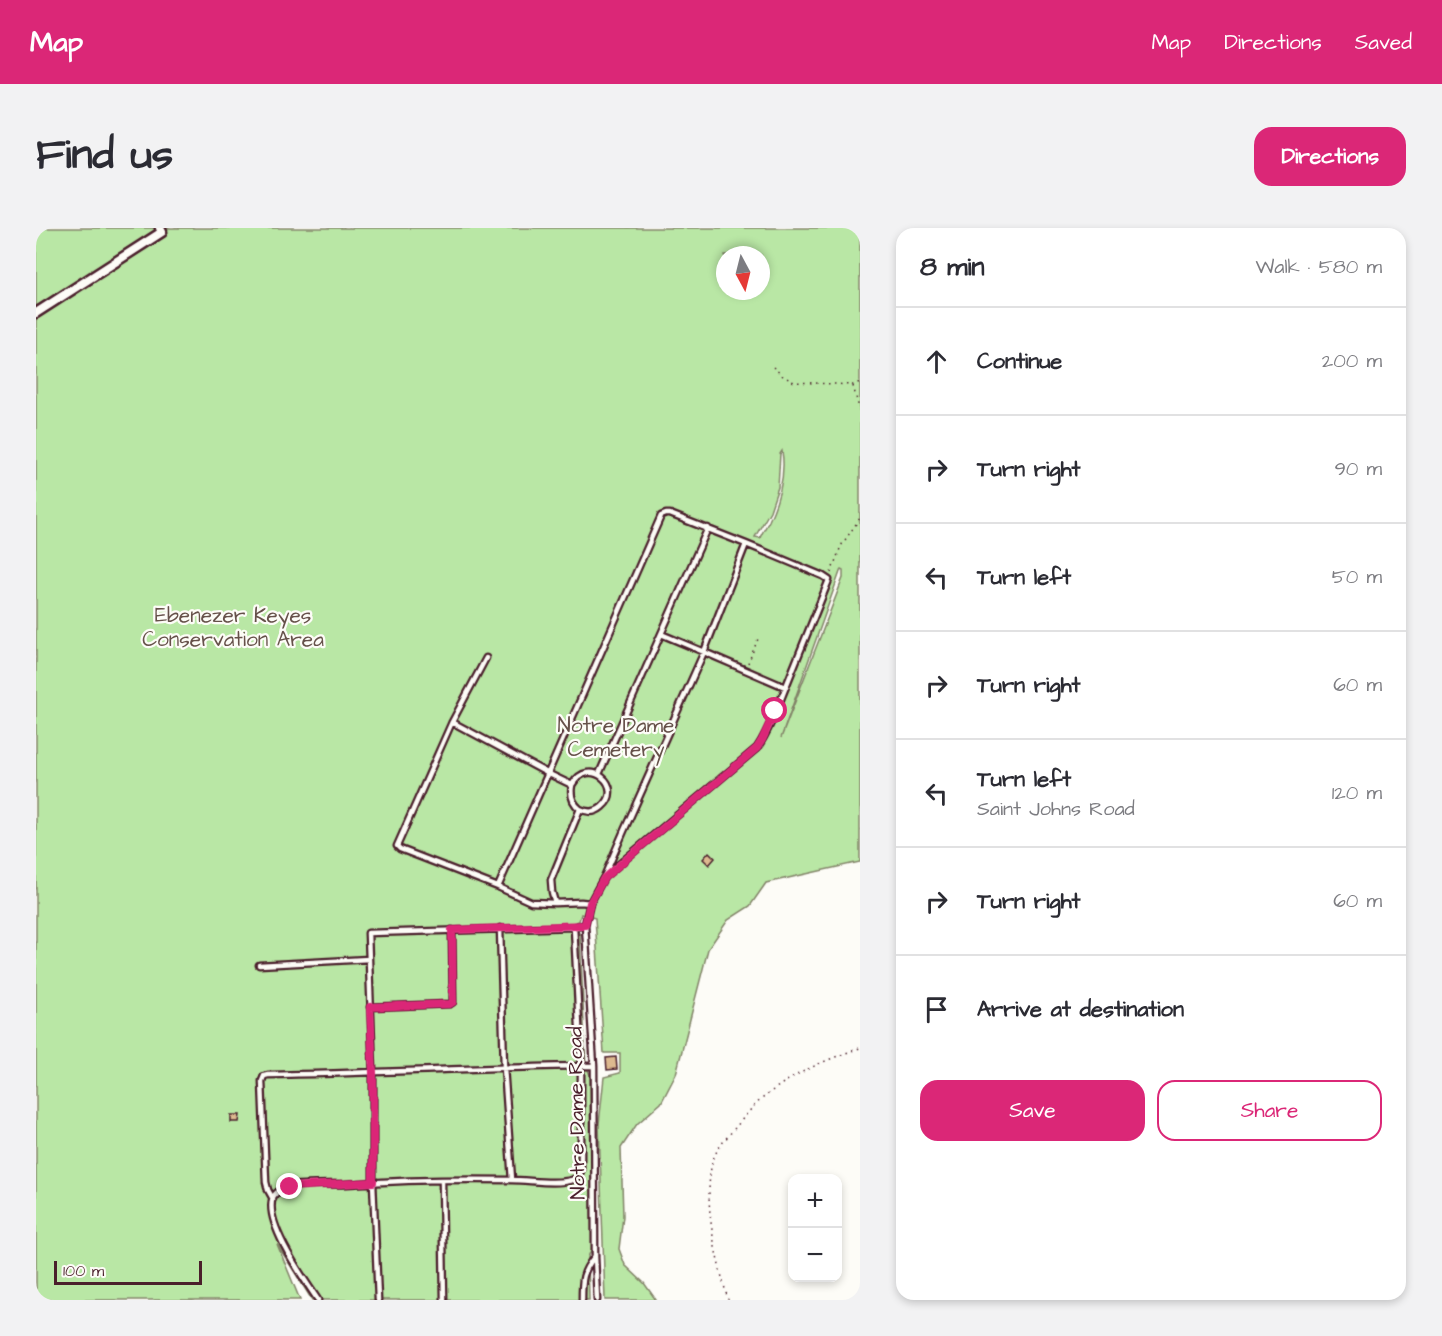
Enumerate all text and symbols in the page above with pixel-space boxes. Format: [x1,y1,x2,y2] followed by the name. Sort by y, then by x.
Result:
[30,23,83,62] text: Map
[1151,28,1191,57] text: Map
[1224,28,1322,57] text: Directions
[1355,28,1412,57] text: Saved
[36,127,173,185] text: Find us
[1254,127,1406,186] button: Directions
[716,246,770,300] north arrow
[920,249,984,285] text: 8 min
[1255,253,1382,281] text: Walk · 580 m
[920,345,953,378] icon: ahead
[977,346,1062,377] text: Continue
[1322,347,1382,375] text: 200 m
[920,453,953,486] icon: right
[977,454,1080,485] text: Turn right
[1334,455,1382,483] text: 90 m
[920,561,953,594] icon: left
[977,562,1071,593] text: Turn left
[1332,563,1382,591] text: 50 m
[142,601,324,654] park label: Ebenezer Keyes Conservation Area
[920,669,953,702] icon: right
[977,670,1080,701] text: Turn right
[1333,671,1382,699] text: 60 m
[761,697,787,723] route start
[558,711,674,766] park label: Notre Dame Cemetery
[977,764,1071,795] text: Turn left
[920,777,953,810] icon: left
[1332,779,1382,807] text: 120 m
[977,795,1135,823] text: Saint Johns Road
[920,885,953,918] icon: right
[977,886,1080,917] text: Turn right
[1333,887,1382,915] text: 60 m
[920,993,953,1026] icon: arrive
[977,994,1184,1025] text: Arrive at destination
[560,1026,593,1200] street label: Notre Dame Road
[920,1080,1145,1141] button: Save
[1157,1080,1382,1141] button: Share
[276,1173,302,1199] route end
[788,1174,842,1282] map controls
[788,1174,842,1228] button: +
[788,1228,842,1282] button: −
[54,1258,202,1286] scale bar
[63,1260,104,1282] text: 100 m

